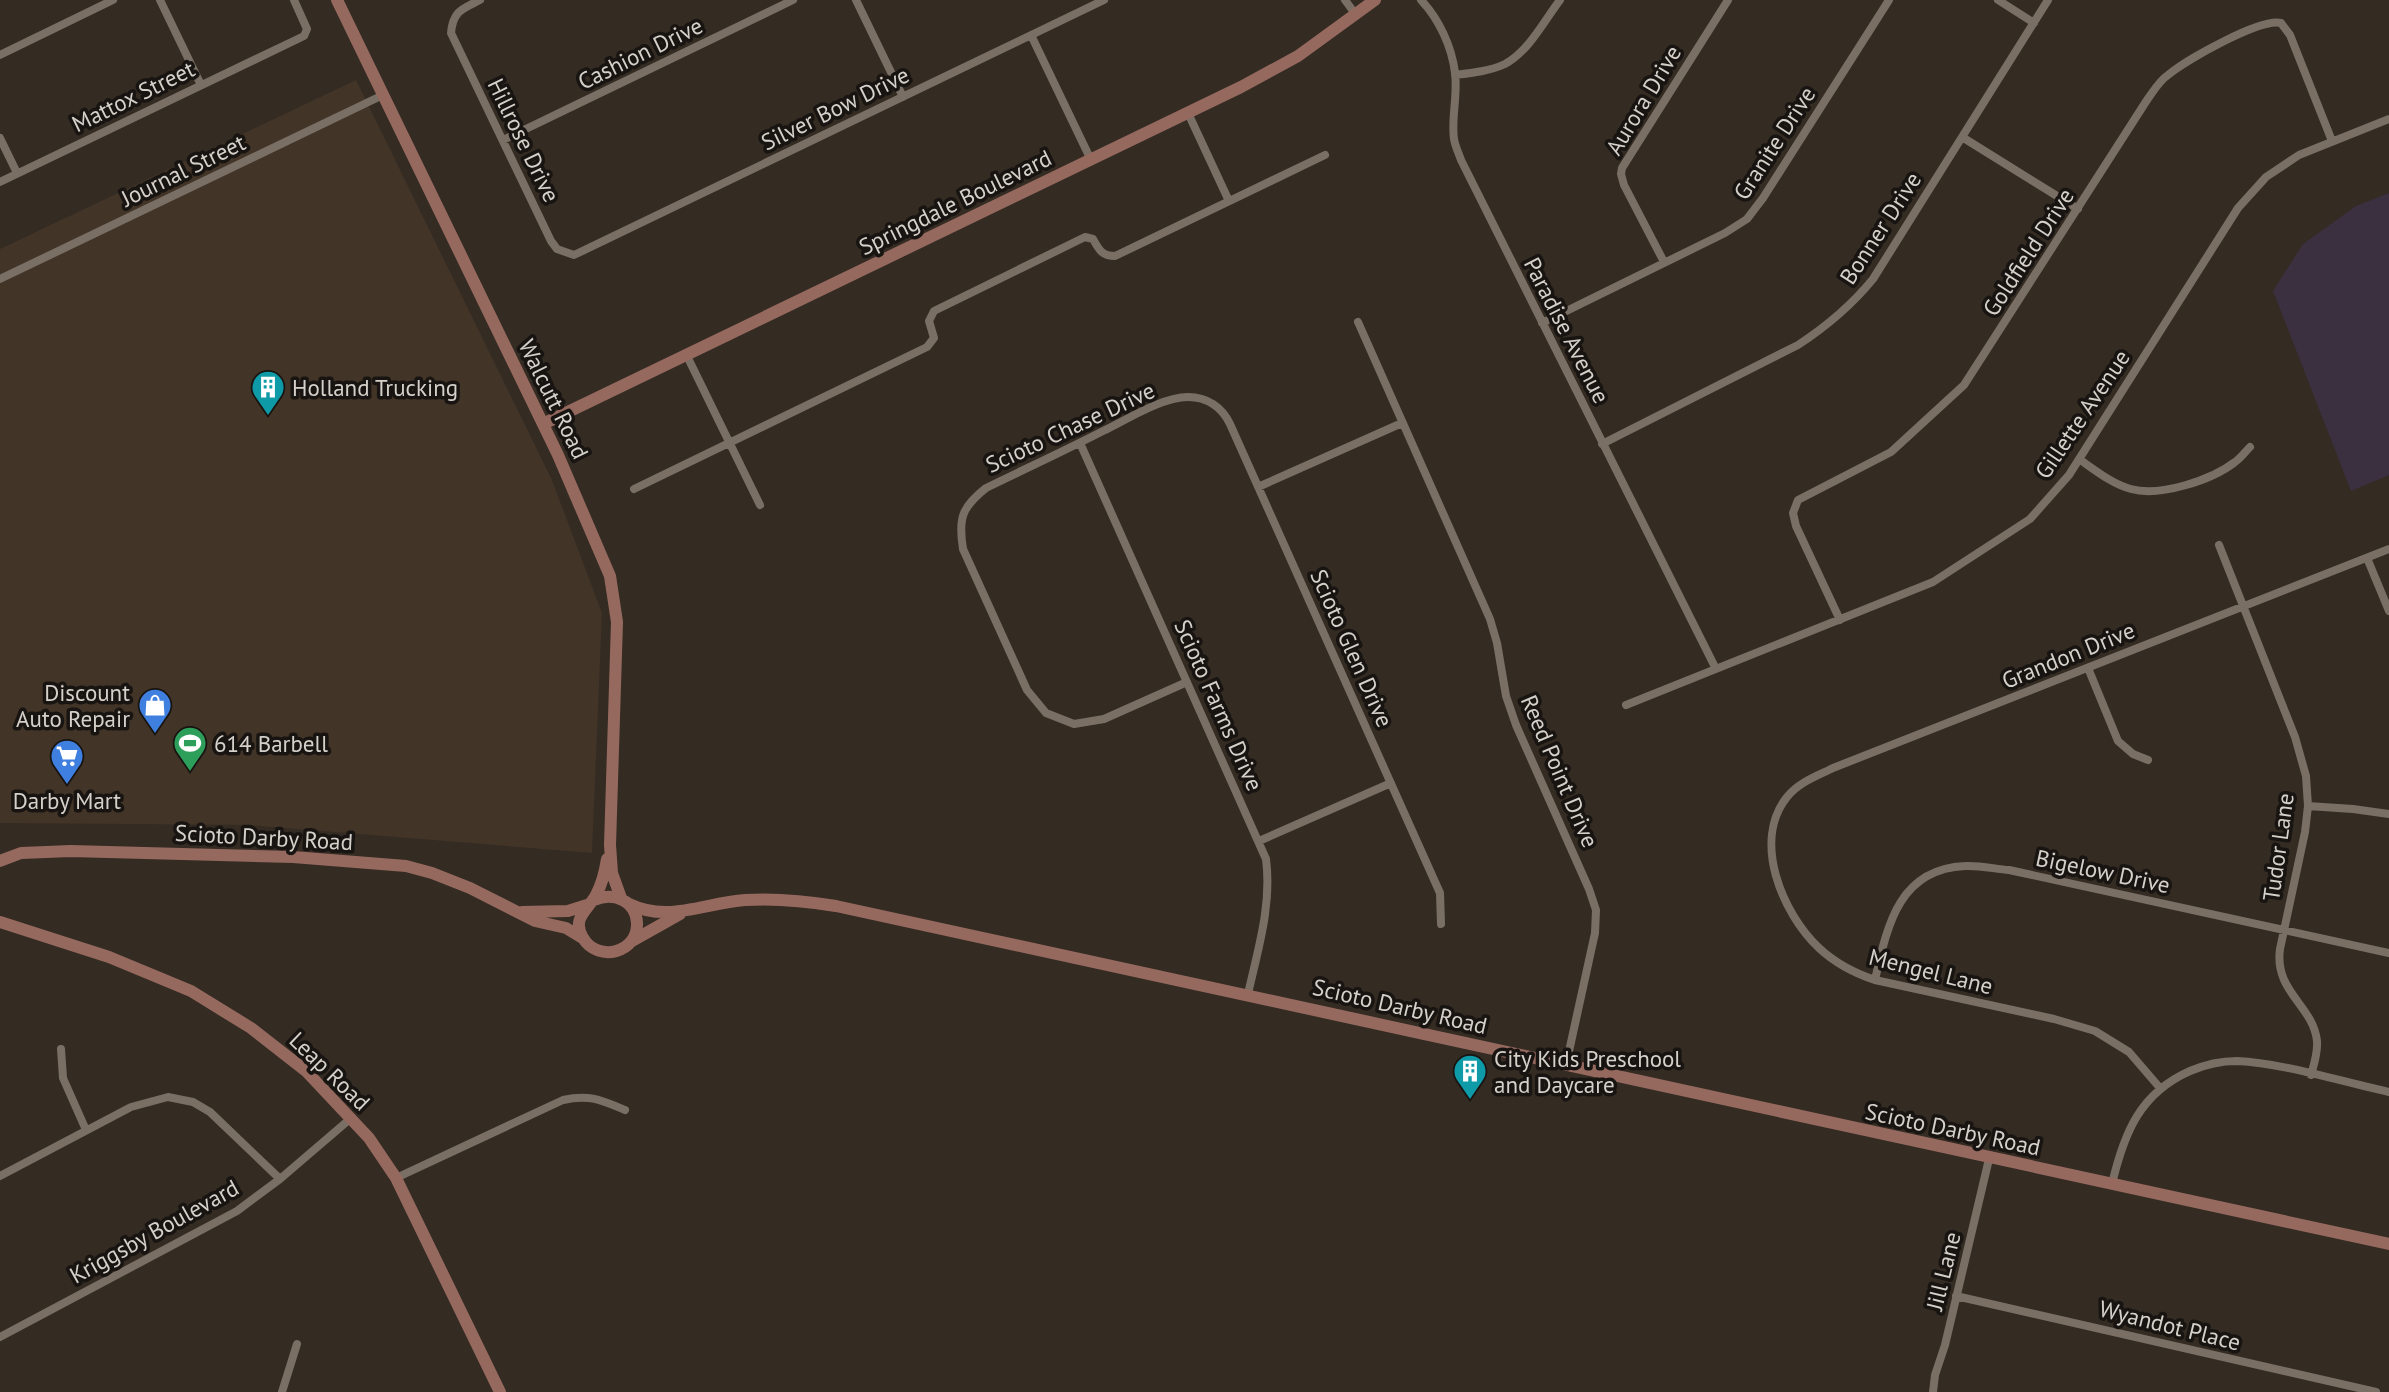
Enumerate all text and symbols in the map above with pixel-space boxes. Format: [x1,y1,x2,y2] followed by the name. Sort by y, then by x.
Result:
[573,10,707,96] street label: Cashion Drive
[1599,40,1687,160] street label: Aurora Drive
[67,54,199,138] street label: Mattox Street
[756,60,914,156] street label: Silver Bow Drive
[482,73,566,207] street label: Hillrose Drive
[1727,81,1821,205] street label: Granite Drive
[115,127,250,213] street label: Journal Street
[854,143,1056,261] street label: Springdale Boulevard
[1833,166,1927,290] street label: Bonner Drive
[1976,183,2080,321] street label: Goldfield Drive
[1518,252,1616,408] street label: Paradise Avenue
[513,334,595,464] street label: Walcutt Road
[2028,344,2136,484] street label: Gillette Avenue
[249,368,287,417] building icon: Holland Trucking
[292,373,458,402] place label: Holland Trucking
[981,375,1159,479] street label: Scioto Chase Drive
[1304,565,1400,731] street label: Scioto Glen Drive
[1168,615,1270,795] street label: Scioto Farms Drive
[1997,615,2139,695] street label: Grandon Drive
[16,678,130,733] place label: Discount Auto Repair
[136,686,174,735] shop icon: Discount Auto Repair
[1515,690,1605,852] street label: Reed Point Drive
[171,724,209,773] sports icon: 614 Barbell
[214,729,328,758] place label: 614 Barbell
[48,737,86,786] supermarket icon: Darby Mart
[13,786,121,815] place label: Darby Mart
[2256,791,2300,903] street label: Tudor Lane
[174,818,354,856] street label: Scioto Darby Road
[2033,843,2173,899] street label: Bigelow Drive
[1866,942,1996,1000] street label: Mengel Lane
[1310,972,1490,1040] street label: Scioto Darby Road
[284,1026,376,1116] street label: Leap Road
[1494,1044,1681,1099] place label: City Kids Preschool and Daycare
[1451,1052,1489,1101] building icon: City Kids Preschool and Daycare
[1863,1096,2043,1162] street label: Scioto Darby Road
[64,1173,244,1289] street label: Kriggsby Boulevard
[1919,1229,1967,1314] street label: Jill Lane
[2096,1293,2244,1357] street label: Wyandot Place

